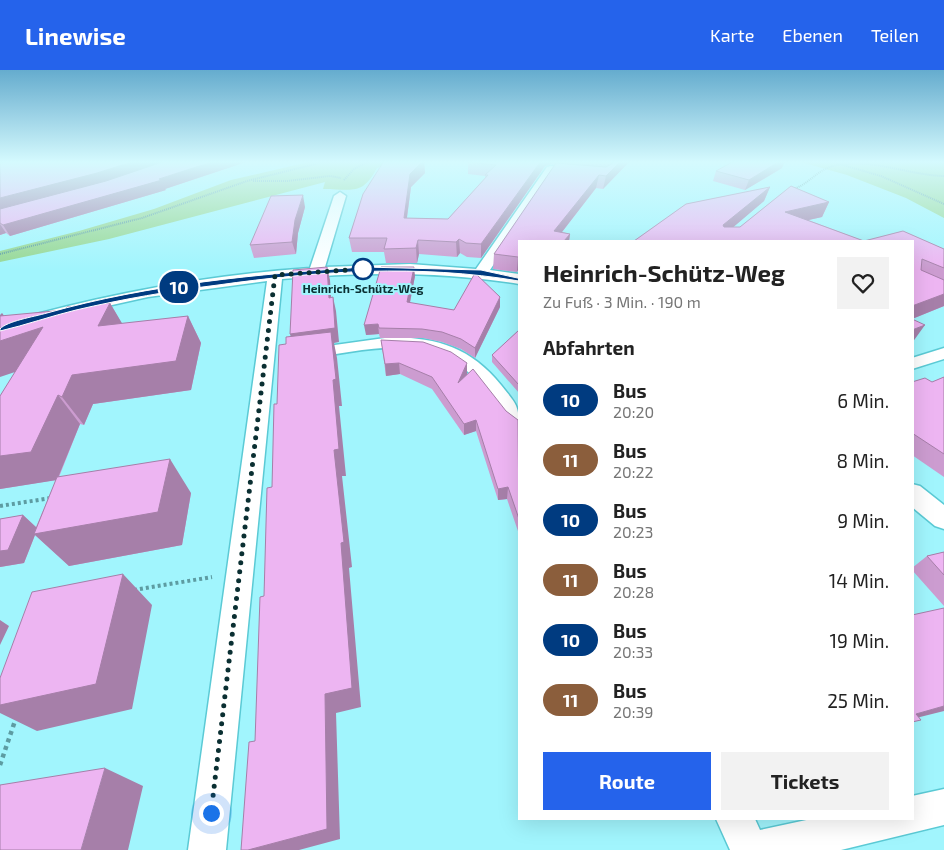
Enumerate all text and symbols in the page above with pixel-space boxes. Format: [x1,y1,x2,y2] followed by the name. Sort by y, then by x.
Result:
[25,21,126,50] text: Linewise
[710,24,754,46] text: Karte
[782,24,843,46] text: Ebenen
[871,24,919,46] text: Teilen
[837,257,889,309] button: heart
[352,258,374,280] marker: Heinrich-Schütz-Weg
[543,258,785,287] text: Heinrich-Schütz-Weg
[156,271,202,303] line badge: 10
[169,276,189,298] text: 10
[303,281,424,295] place label: Heinrich-Schütz-Weg
[543,292,701,311] text: Zu Fuß · 3 Min. · 190 m
[543,336,635,359] text: Abfahrten
[613,379,647,402] text: Bus
[561,389,580,411] text: 10
[837,389,889,412] text: 6 Min.
[613,402,654,421] text: 20:20
[613,439,647,462] text: Bus
[563,449,578,471] text: 11
[836,449,889,472] text: 8 Min.
[613,462,653,481] text: 20:22
[613,499,647,522] text: Bus
[561,509,580,531] text: 10
[837,509,889,532] text: 9 Min.
[613,522,653,541] text: 20:23
[613,559,647,582] text: Bus
[563,569,578,591] text: 11
[829,569,889,592] text: 14 Min.
[613,582,654,601] text: 20:28
[613,619,647,642] text: Bus
[561,629,580,651] text: 10
[830,629,889,652] text: 19 Min.
[613,642,653,661] text: 20:33
[613,679,647,702] text: Bus
[563,689,578,711] text: 11
[827,689,889,712] text: 25 Min.
[613,702,653,721] text: 20:39
[543,752,711,810] button: Route
[721,752,889,810] button: Tickets
[199,801,224,826] your location

